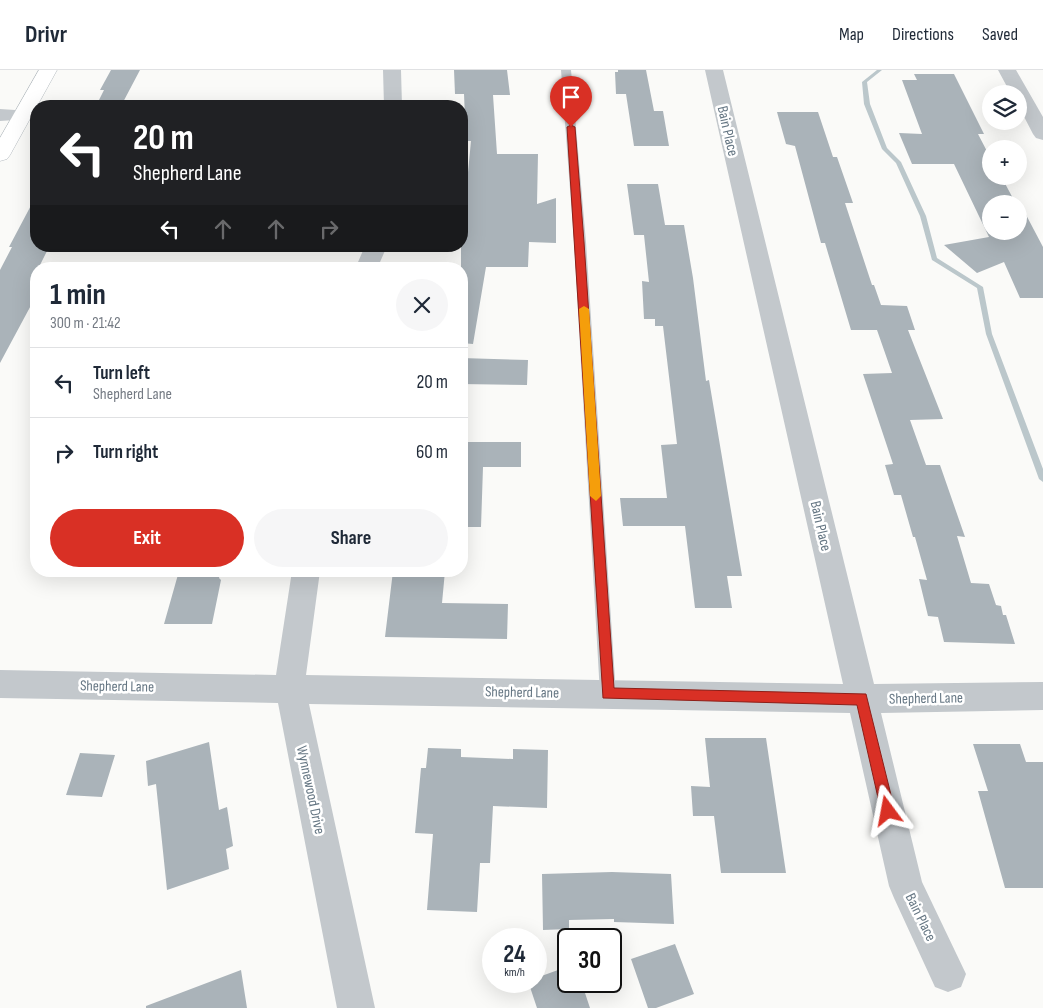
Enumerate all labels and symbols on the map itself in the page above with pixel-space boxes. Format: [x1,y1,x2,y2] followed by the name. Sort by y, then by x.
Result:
[550,76,592,127] pin
[713,104,743,158] street label: Bain Place
[806,499,836,553] street label: Bain Place
[80,676,154,697] street label: Shepherd Lane
[485,682,559,703] street label: Shepherd Lane
[889,688,963,709] street label: Shepherd Lane
[292,744,329,836] street label: Wynnewood Drive
[861,784,913,836] position arrow
[901,890,940,944] street label: Bain Place
[557,928,622,993] speed limit sign: 30

